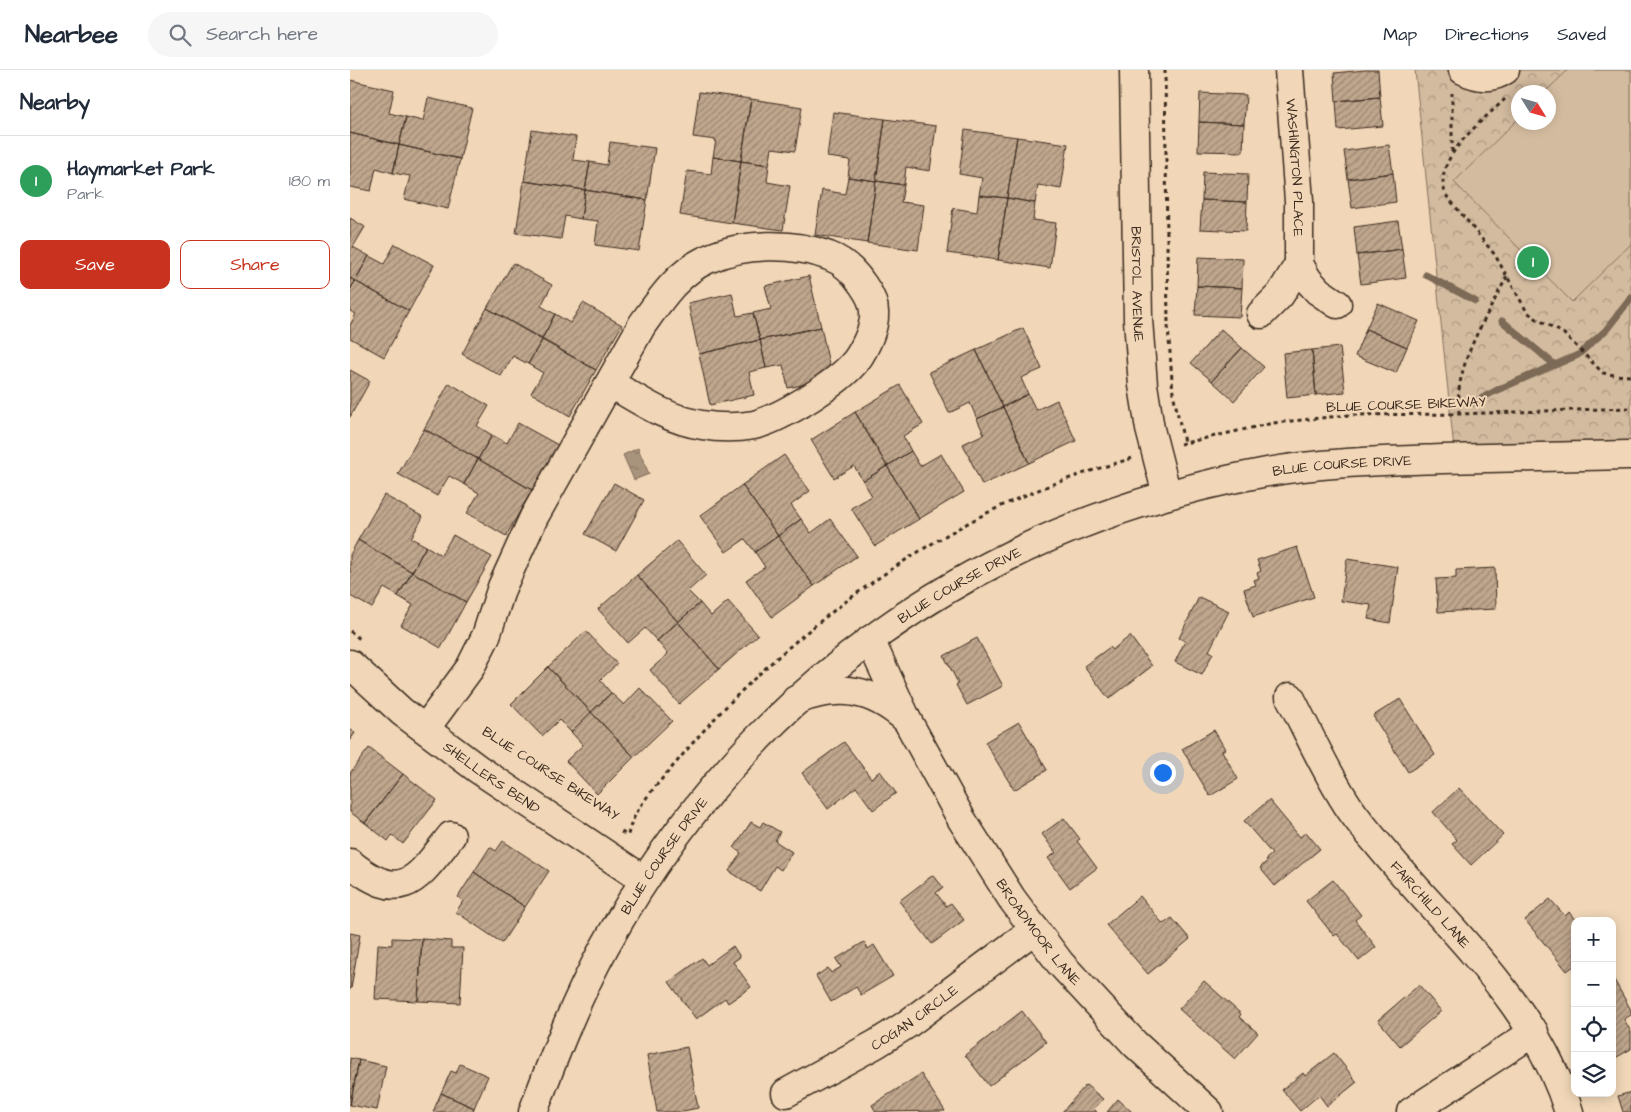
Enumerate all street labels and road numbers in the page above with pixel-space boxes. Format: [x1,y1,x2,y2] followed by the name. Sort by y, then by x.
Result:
[1280,98,1308,238] street label: WASHINGTON PLACE
[1126,226,1149,343] street label: BRISTOL AVENUE
[1326,392,1487,418] street label: BLUE COURSE BIKEWAY
[1271,451,1413,482] street label: BLUE COURSE DRIVE
[894,542,1026,629] street label: BLUE COURSE DRIVE
[478,722,623,826] street label: BLUE COURSE BIKEWAY
[439,737,544,819] street label: SHELLERS BEND
[616,792,713,919] street label: BLUE COURSE DRIVE
[1385,857,1475,954] street label: FAIRCHILD LANE
[991,875,1085,991] street label: BROADMOOR LANE
[867,980,963,1056] street label: COGAN CIRCLE

